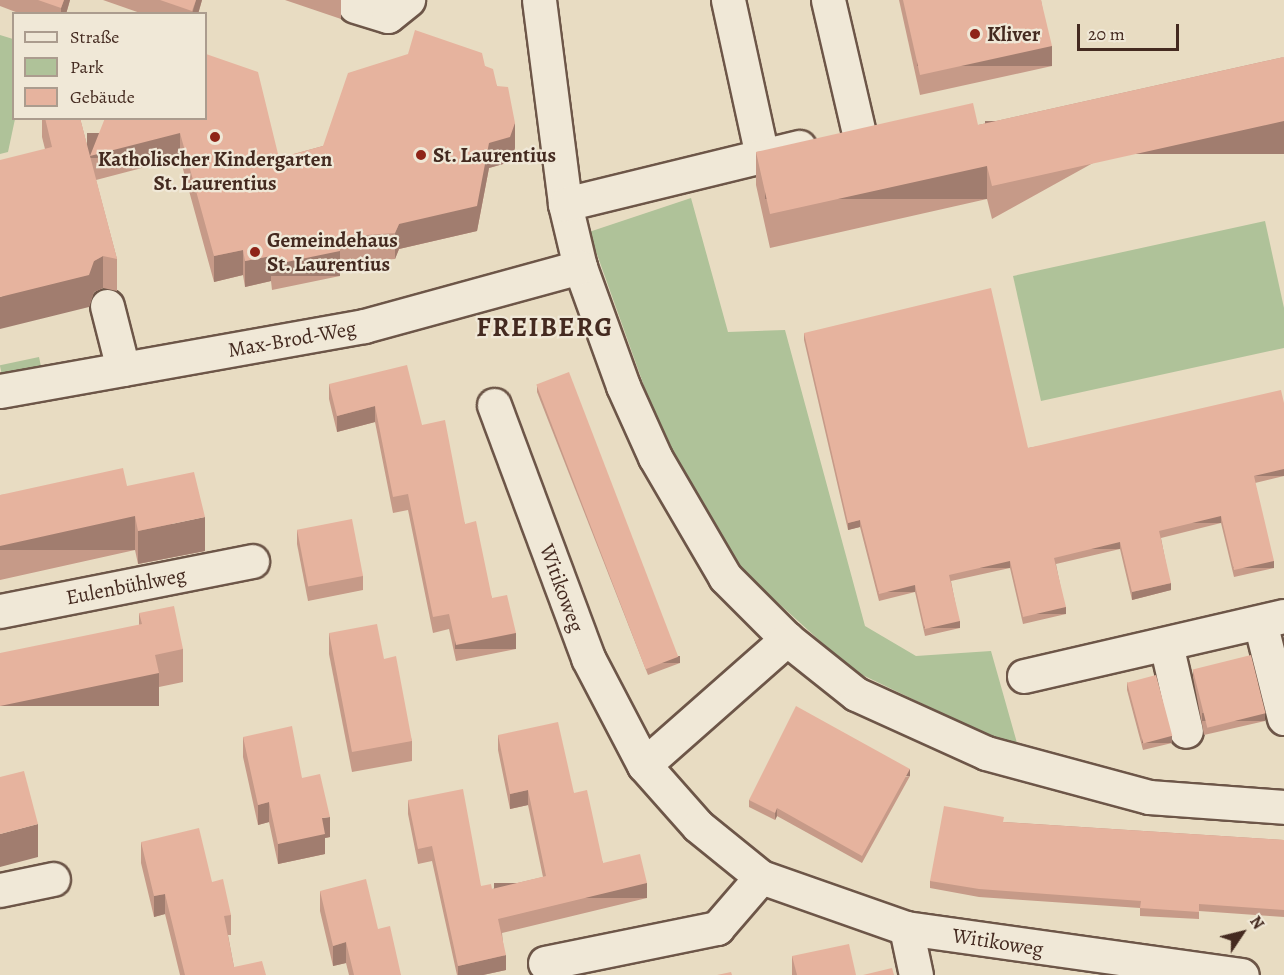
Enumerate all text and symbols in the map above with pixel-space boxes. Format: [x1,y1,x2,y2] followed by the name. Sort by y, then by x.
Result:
[12,12,207,120] legend
[1080,12,1182,50] scale bar
[987,21,1040,47] place label: Kliver
[1088,22,1125,46] text: 20 m
[70,25,119,49] text: Straße
[968,27,982,41] marker: Kliver
[70,55,104,79] text: Park
[70,85,135,109] text: Gebäude
[208,130,222,144] marker: Katholischer Kindergarten St. Laurentius
[433,142,557,168] place label: St. Laurentius
[98,146,332,196] place label: Katholischer Kindergarten St. Laurentius
[414,148,428,162] marker: St. Laurentius
[267,227,398,277] place label: Gemeindehaus St. Laurentius
[248,245,262,259] marker: Gemeindehaus St. Laurentius
[476,312,614,344] district label: FREIBERG
[226,315,358,363] street label: Max-Brod-Weg
[534,541,590,635] street label: Witikoweg
[64,562,188,610] street label: Eulenbühlweg
[1212,903,1272,963] north arrow
[1244,912,1269,934] text: N
[951,922,1045,962] street label: Witikoweg

